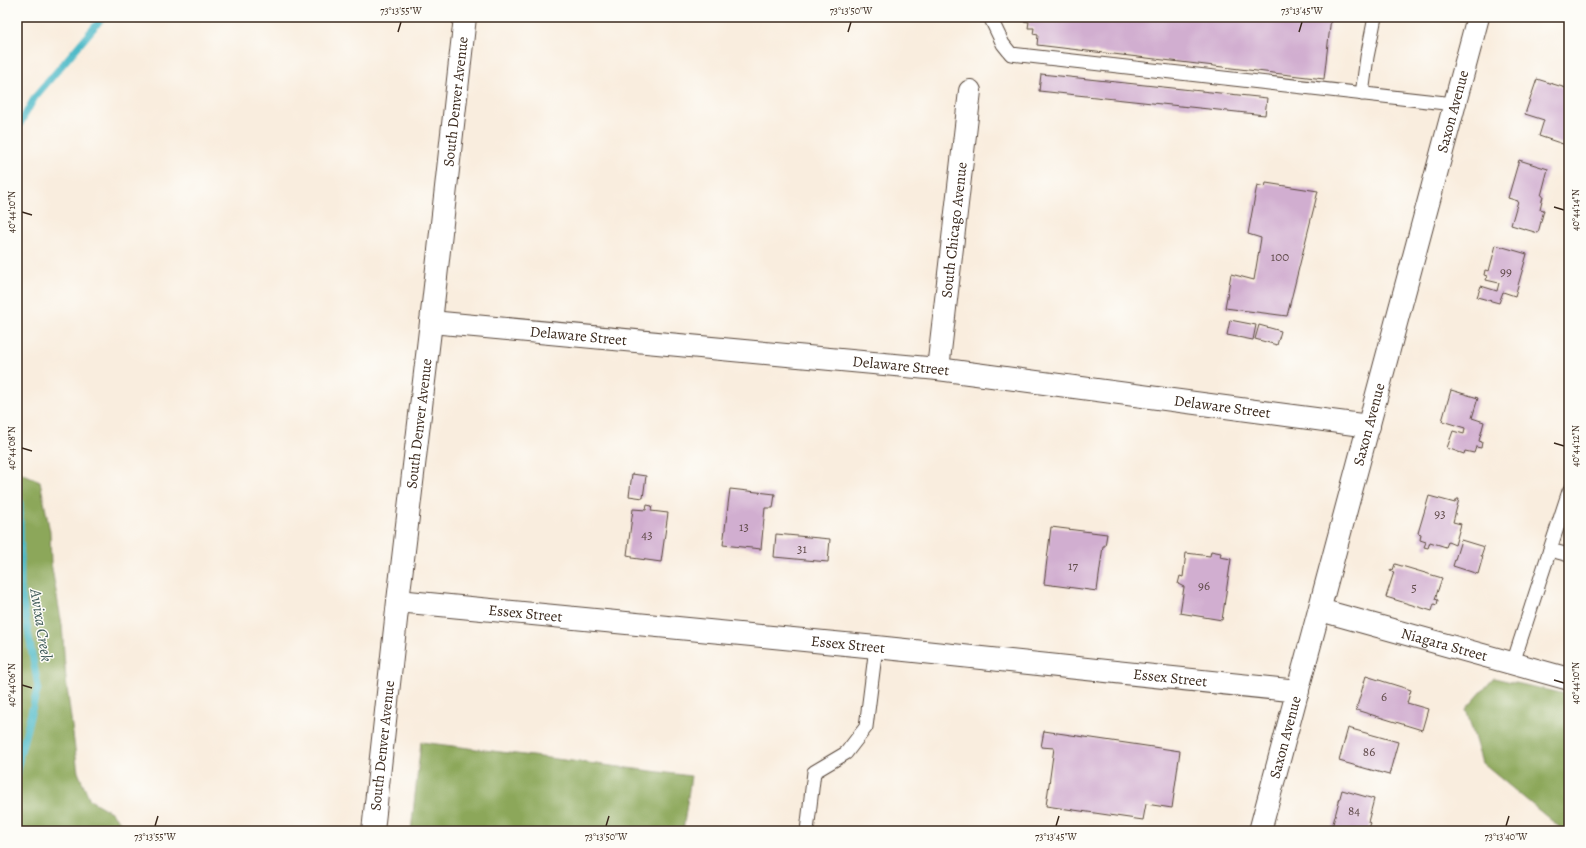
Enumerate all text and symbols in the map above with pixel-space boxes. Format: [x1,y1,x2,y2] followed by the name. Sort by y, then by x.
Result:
[380,4,422,17] text: 73°13'55"W
[830,4,873,17] text: 73°13'50"W
[1281,4,1324,17] text: 73°13'45"W
[438,35,473,168] street label: South Denver Avenue
[1432,68,1473,155] street label: Saxon Avenue
[936,161,972,299] street label: South Chicago Avenue
[1569,189,1582,231] text: 40°44'14"N
[5,191,18,233] text: 40°44'10"N
[1271,248,1289,265] house number: 100
[1500,263,1512,280] house number: 99
[529,321,628,350] street label: Delaware Street
[852,351,951,380] street label: Delaware Street
[401,357,437,490] street label: South Denver Avenue
[1348,380,1390,468] street label: Saxon Avenue
[1173,390,1272,423] street label: Delaware Street
[1569,425,1582,467] text: 40°44'12"N
[5,426,18,470] text: 40°44'08"N
[1434,505,1446,522] house number: 93
[739,518,749,535] house number: 13
[641,526,653,543] house number: 43
[797,540,807,557] house number: 31
[1068,557,1078,574] house number: 17
[1198,577,1210,594] house number: 96
[1411,579,1417,596] house number: 5
[24,586,58,663] water label: Awixa Creek
[487,600,563,627] street label: Essex Street
[1399,623,1490,666] street label: Niagara Street
[810,631,886,658] street label: Essex Street
[1569,662,1582,704] text: 40°44'10"N
[5,663,18,707] text: 40°44'06"N
[1132,664,1208,691] street label: Essex Street
[365,679,399,812] street label: South Denver Avenue
[1381,688,1387,705] house number: 6
[1264,693,1306,781] street label: Saxon Avenue
[1363,743,1375,760] house number: 86
[1348,802,1360,819] house number: 84
[134,830,176,843] text: 73°13'55"W
[585,830,628,843] text: 73°13'50"W
[1035,830,1078,843] text: 73°13'45"W
[1485,830,1528,843] text: 73°13'40"W

